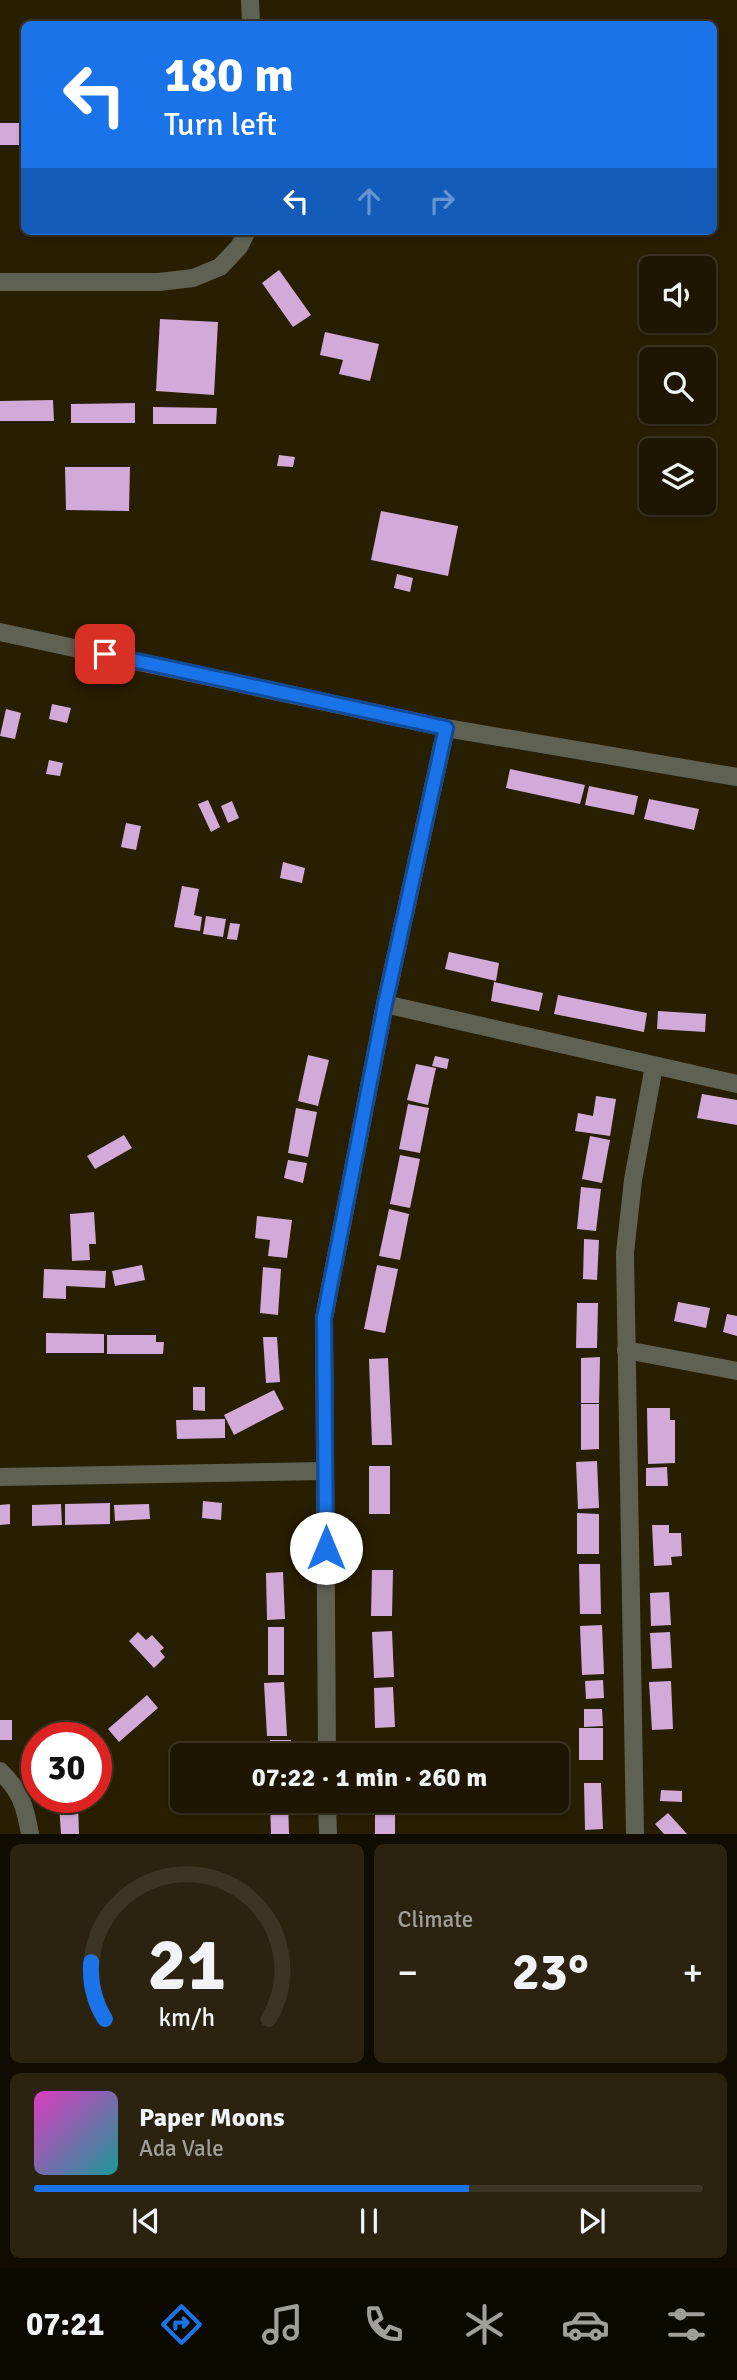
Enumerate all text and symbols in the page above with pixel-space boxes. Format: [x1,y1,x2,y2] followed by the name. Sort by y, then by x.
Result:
[164,45,294,105] text: 180 m
[49,49,140,140] icon: left
[164,105,277,144] text: Turn left
[277,182,315,220] icon: left
[350,182,388,220] icon: ahead
[423,182,461,220] icon: right
[639,256,716,515] map controls
[639,256,716,333] button: sound
[639,347,716,424] button: search
[639,438,716,515] button: layers
[75,624,135,684] pin
[86,635,124,673] icon: arrive
[289,1511,363,1585] position arrow
[21,1722,112,1813] speed limit sign: 30
[252,1762,487,1794] text: 07:22 · 1 min · 260 m
[398,1905,473,1934] text: Climate
[147,1922,226,2011] text: 21
[512,1940,589,2004] text: 23°
[398,1949,418,1996] text: −
[682,1949,703,1996] text: +
[158,2002,215,2033] text: km/h
[139,2102,285,2134] text: Paper Moons
[139,2134,224,2163] text: Ada Vale
[127,2202,165,2240] icon: previous
[350,2202,388,2240] icon: pause
[573,2202,611,2240] icon: next
[157,2300,206,2349] icon: directions
[258,2300,307,2349] icon: music
[359,2300,408,2349] icon: phone
[460,2300,509,2349] icon: climate
[561,2300,610,2349] icon: car
[662,2300,711,2349] icon: filters
[26,2305,105,2344] text: 07:21

